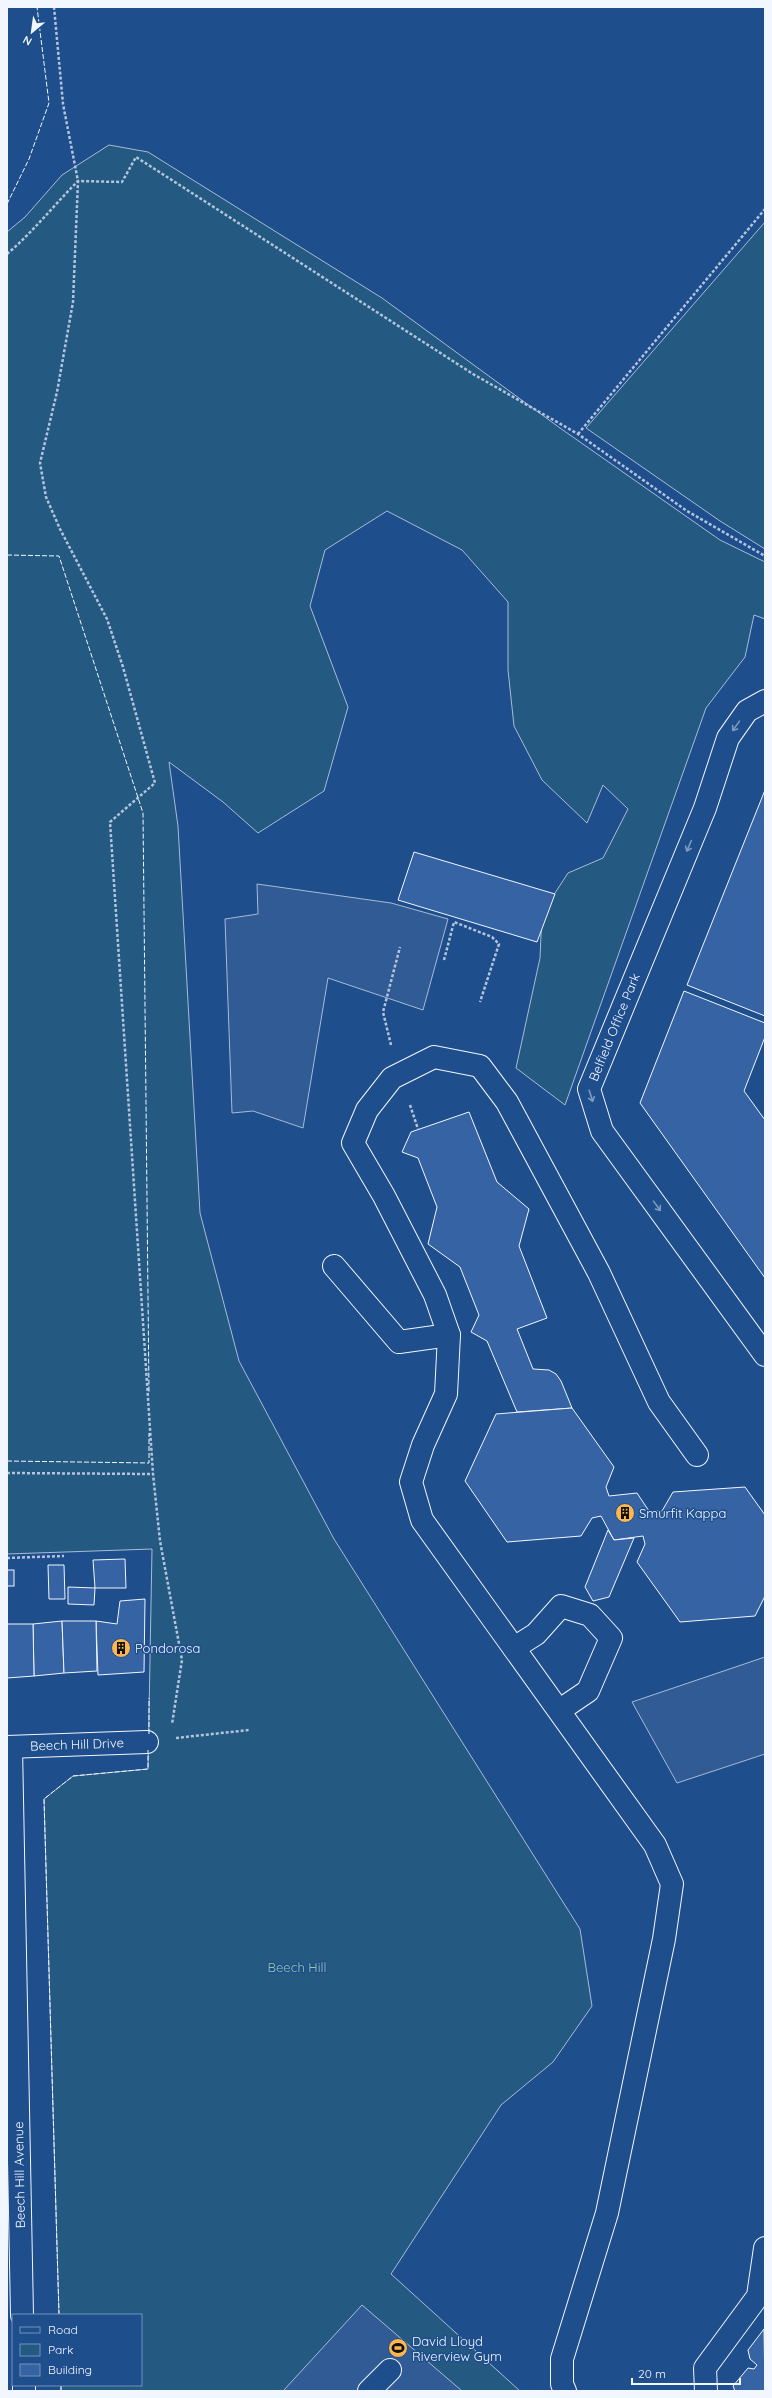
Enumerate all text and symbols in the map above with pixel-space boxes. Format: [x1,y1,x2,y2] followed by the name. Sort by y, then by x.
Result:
[12,12,52,52] north arrow
[20,33,34,49] text: N
[732,720,740,731] one-way arrow
[685,840,693,852] one-way arrow
[585,971,643,1083] street label: Belfield Office Park
[588,1089,595,1102] one-way arrow
[653,1201,661,1212] one-way arrow
[614,1502,636,1524] building icon: Smurfit Kappa
[639,1505,726,1521] place label: Smurfit Kappa
[110,1637,132,1659] building icon: Pondorosa
[135,1640,200,1656] place label: Pondorosa
[30,1734,124,1754] street label: Beech Hill Drive
[268,1959,326,1975] park label: Beech Hill
[10,2121,28,2229] street label: Beech Hill Avenue
[12,2314,142,2386] legend
[48,2322,78,2337] text: Road
[412,2333,502,2364] place label: David Lloyd Riverview Gym
[387,2337,409,2359] sports icon: David Lloyd Riverview Gym
[48,2342,73,2357] text: Park
[632,2360,740,2386] scale bar
[48,2362,92,2377] text: Building
[638,2366,666,2381] text: 20 m

